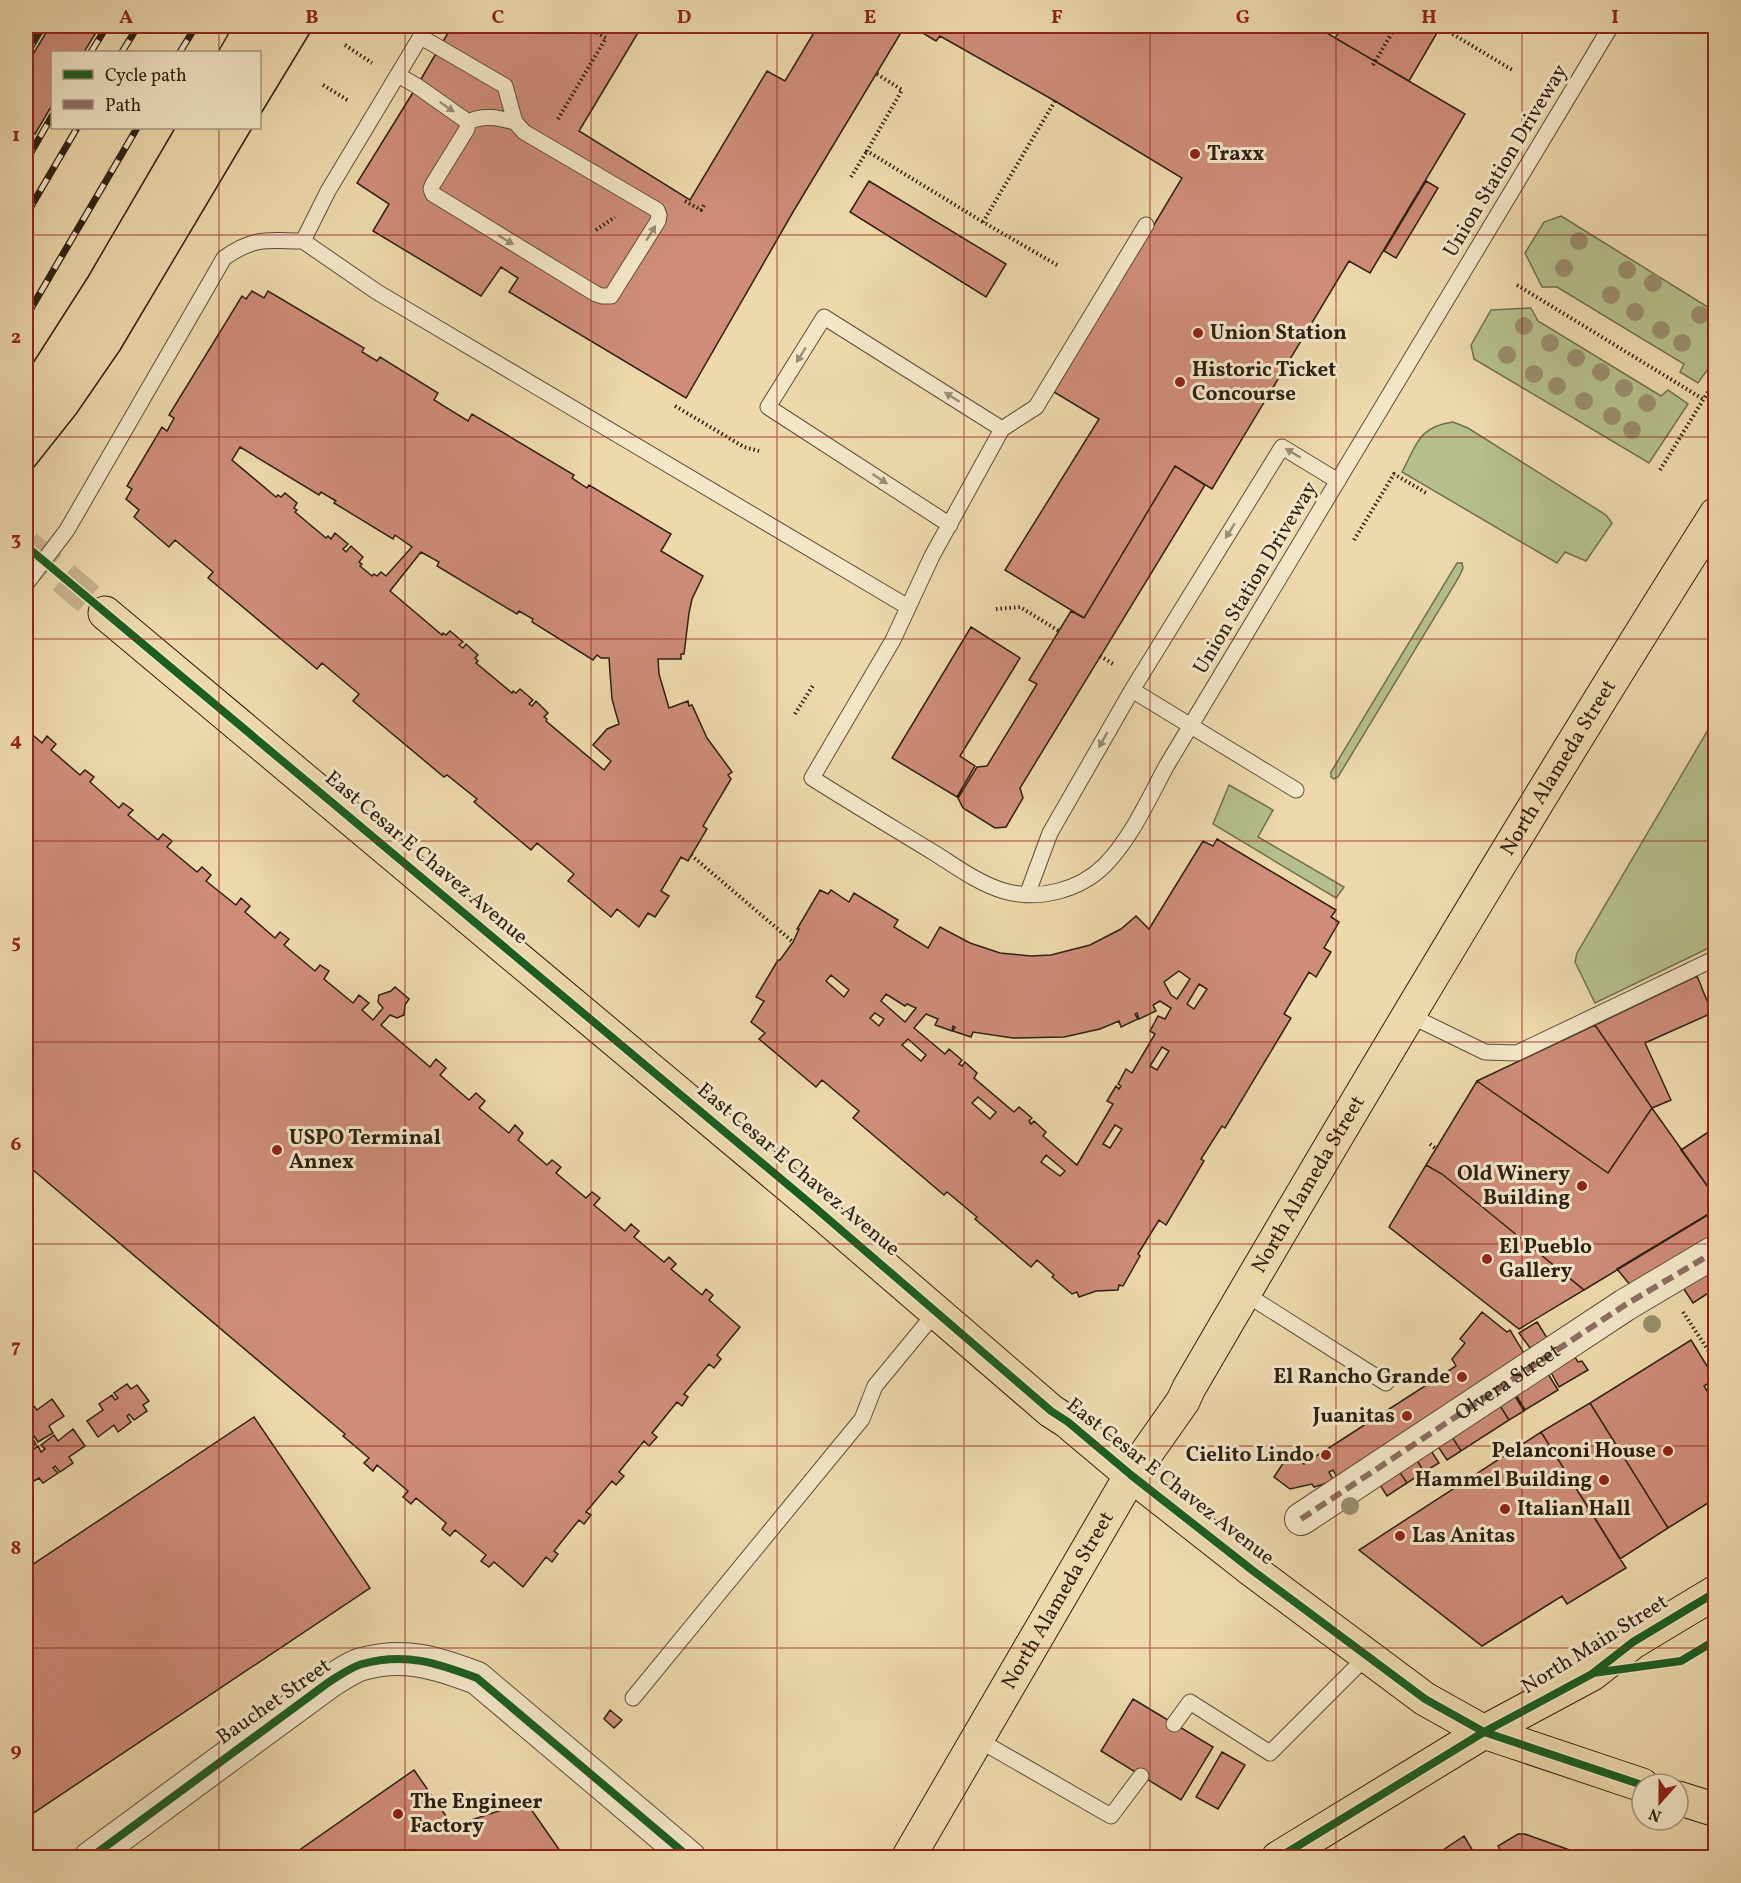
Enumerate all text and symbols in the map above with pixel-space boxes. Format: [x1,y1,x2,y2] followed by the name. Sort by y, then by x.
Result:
[119,4,133,32] text: A
[305,4,319,32] text: B
[492,4,505,32] text: C
[677,4,691,32] text: D
[864,4,876,32] text: E
[1051,4,1063,32] text: F
[1236,4,1250,32] text: G
[1421,4,1437,32] text: H
[1611,4,1619,32] text: I
[51,51,261,129] legend
[1437,59,1575,263] street label: Union Station Driveway
[105,64,187,89] text: Cycle path
[105,94,141,119] text: Path
[438,101,454,113] one-way arrow
[12,122,20,150] text: 1
[1207,140,1265,169] place label: Traxx
[1188,147,1202,161] marker: Traxx
[645,225,656,241] one-way arrow
[498,234,514,245] one-way arrow
[1210,319,1347,348] place label: Union Station
[11,324,21,352] text: 2
[1191,326,1205,340] marker: Union Station
[795,346,806,363] one-way arrow
[1192,356,1336,409] place label: Historic Ticket Concourse
[1173,375,1187,389] marker: Historic Ticket Concourse
[944,392,960,403] one-way arrow
[1285,448,1301,459] one-way arrow
[872,474,888,485] one-way arrow
[1187,476,1325,680] street label: Union Station Driveway
[1225,522,1236,539] one-way arrow
[11,526,21,554] text: 3
[1493,674,1623,861] street label: North Alameda Street
[10,727,22,755] text: 4
[1098,732,1108,749] one-way arrow
[318,764,534,952] street label: East Cesar E Chavez Avenue
[11,929,21,957] text: 5
[690,1076,906,1264] street label: East Cesar E Chavez Avenue
[1245,1090,1372,1278] street label: North Alameda Street
[289,1124,441,1177] place label: USPO Terminal Annex
[11,1131,22,1159] text: 6
[270,1143,284,1157] marker: USPO Terminal Annex
[1457,1160,1570,1213] place label: Old Winery Building
[1575,1179,1589,1193] marker: Old Winery Building
[1499,1233,1592,1286] place label: El Pueblo Gallery
[1480,1252,1494,1266] marker: El Pueblo Gallery
[11,1333,21,1361] text: 7
[1449,1337,1566,1428] street label: Olvera Street
[1273,1363,1450,1392] place label: El Rancho Grande
[1455,1370,1469,1384] marker: El Rancho Grande
[1060,1391,1280,1573] street label: East Cesar E Chavez Avenue
[1312,1402,1395,1431] place label: Juanitas
[1400,1409,1414,1423] marker: Juanitas
[1491,1437,1656,1466] place label: Pelanconi House
[1186,1441,1314,1470] place label: Cielito Lindo
[1661,1444,1675,1458] marker: Pelanconi House
[1319,1448,1333,1462] marker: Cielito Lindo
[1415,1466,1592,1495] place label: Hammel Building
[1597,1473,1611,1487] marker: Hammel Building
[1517,1495,1631,1524] place label: Italian Hall
[1498,1502,1512,1516] marker: Italian Hall
[995,1506,1121,1695] street label: North Alameda Street
[1412,1522,1515,1551] place label: Las Anitas
[1393,1529,1407,1543] marker: Las Anitas
[11,1535,21,1563] text: 8
[1516,1588,1674,1702] street label: North Main Street
[211,1652,337,1752] street label: Bauchet Street
[10,1737,22,1765] text: 9
[1630,1772,1690,1832] north arrow
[410,1788,543,1841] place label: The Engineer Factory
[1646,1802,1665,1826] text: N
[391,1807,405,1821] marker: The Engineer Factory

